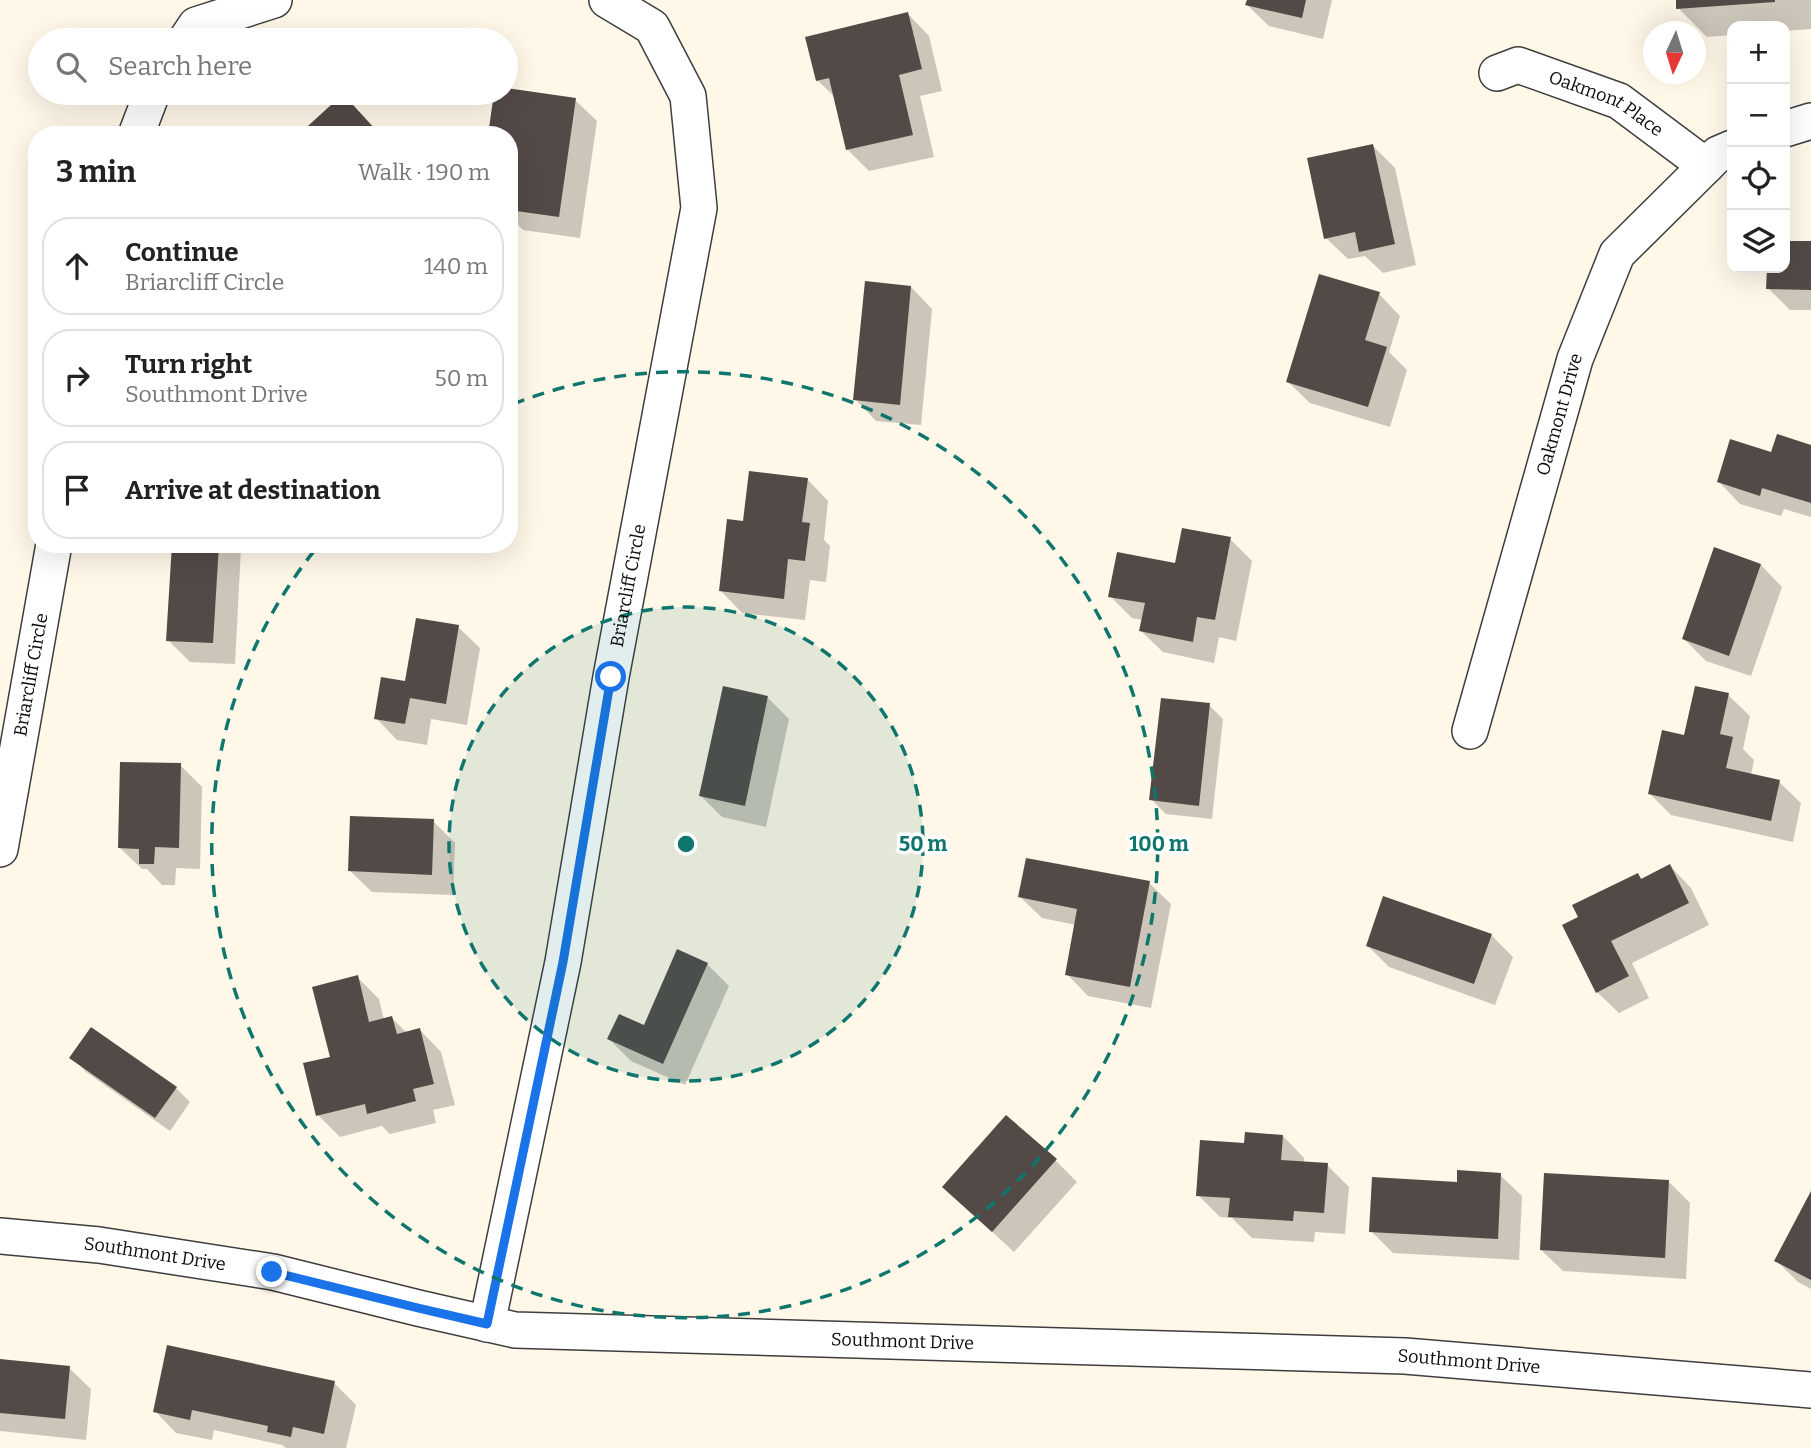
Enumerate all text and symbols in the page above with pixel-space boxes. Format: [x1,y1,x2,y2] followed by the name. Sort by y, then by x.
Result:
[1643,21,1706,84] north arrow
[1727,21,1790,273] map controls
[1727,21,1790,84] button: +
[28,28,518,105] search box
[52,48,90,86] icon: search
[108,51,252,82] text: Search here
[1546,66,1667,141] street label: Oakmont Place
[1727,84,1790,147] button: −
[1727,147,1790,210] button: locate
[56,154,136,190] text: 3 min
[358,158,490,186] text: Walk · 190 m
[1727,210,1790,273] button: layers
[125,237,239,268] text: Continue
[58,247,96,285] icon: ahead
[424,252,488,280] text: 140 m
[125,268,284,296] text: Briarcliff Circle
[125,349,252,380] text: Turn right
[1532,350,1587,478] street label: Oakmont Drive
[58,359,96,397] icon: right
[434,364,488,392] text: 50 m
[125,380,308,408] text: Southmont Drive
[58,471,96,509] icon: arrive
[125,475,380,506] text: Arrive at destination
[606,522,650,649] street label: Briarcliff Circle
[9,611,53,738] street label: Briarcliff Circle
[595,661,626,692] route start
[899,831,947,857] text: 50 m
[1129,831,1189,857] text: 100 m
[674,832,698,856] centre of rings
[83,1233,227,1276] street label: Southmont Drive
[256,1256,287,1287] route end
[831,1328,974,1354] street label: Southmont Drive
[1397,1345,1541,1378] street label: Southmont Drive

